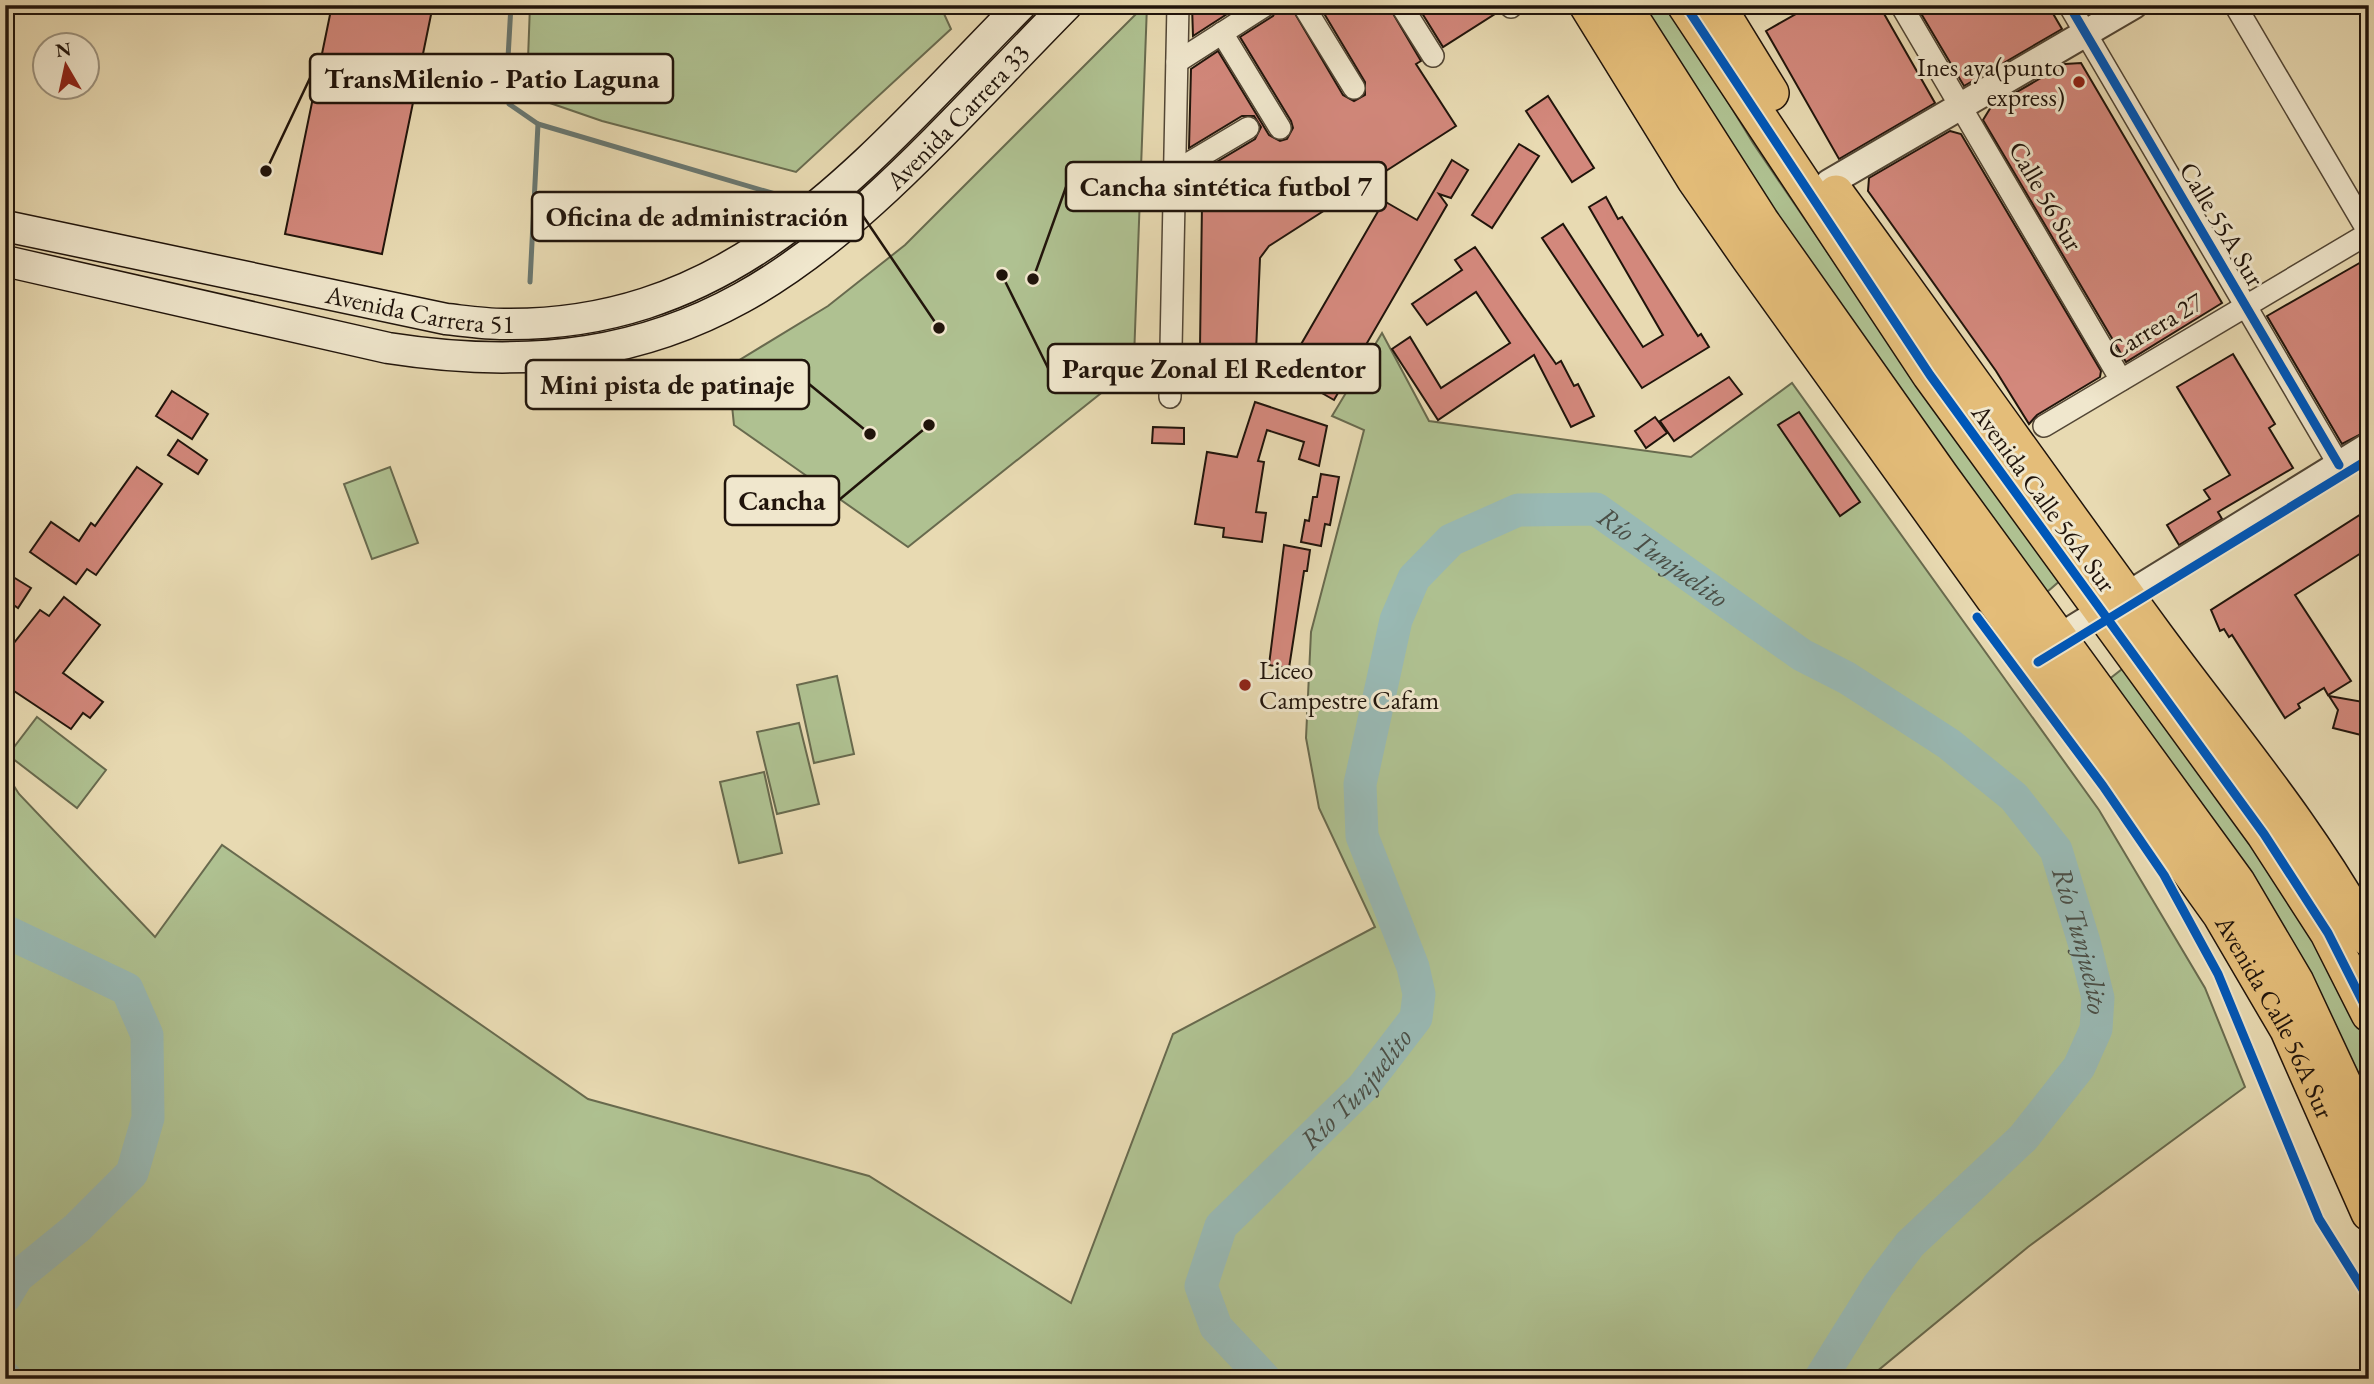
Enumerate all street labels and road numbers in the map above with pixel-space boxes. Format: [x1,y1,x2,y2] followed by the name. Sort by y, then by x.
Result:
[878,37,1037,198] street label: Avenida Carrera 33
[2001,135,2091,257] street label: Calle 56 Sur
[2172,156,2273,293] street label: Calle 55A Sur
[322,277,515,341] street label: Avenida Carrera 51
[2101,284,2209,368] street label: Carrera 27
[1963,396,2124,599] street label: Avenida Calle 56A Sur
[2207,908,2342,1124] street label: Avenida Calle 56A Sur

